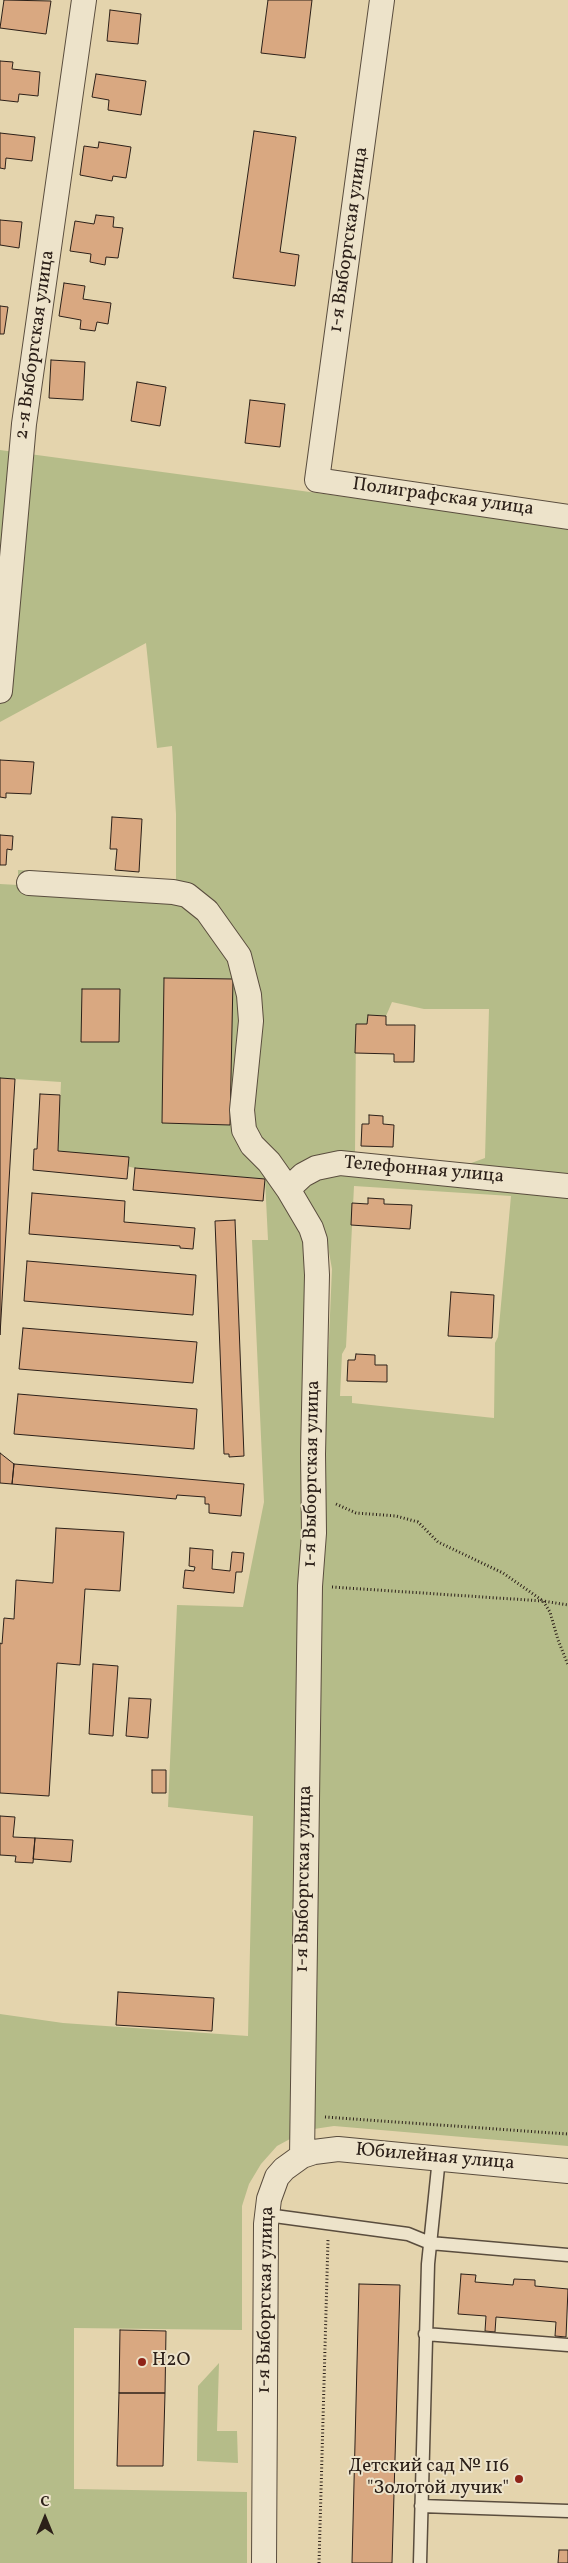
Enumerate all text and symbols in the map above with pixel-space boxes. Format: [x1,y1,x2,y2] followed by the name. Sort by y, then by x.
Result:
[326,146,374,334] street label: 1-я Выборгская улица
[11,249,61,441] street label: 2-я Выборгская улица
[351,474,535,522] street label: Полиграфская улица
[343,1153,505,1189] street label: Телефонная улица
[300,1380,326,1568] street label: 1-я Выборгская улица
[292,1785,318,1973] street label: 1-я Выборгская улица
[355,2140,515,2176] street label: Юбилейная улица
[254,2206,280,2394] street label: 1-я Выборгская улица
[152,2351,190,2373] place label: H2O
[136,2356,148,2368] marker: H2O
[348,2457,509,2501] place label: Детский сад № 116 "Золотой лучик"
[513,2473,525,2485] marker: Детский сад № 116 "Золотой лучик"
[20,2493,70,2543] north arrow
[40,2493,50,2512] text: С

